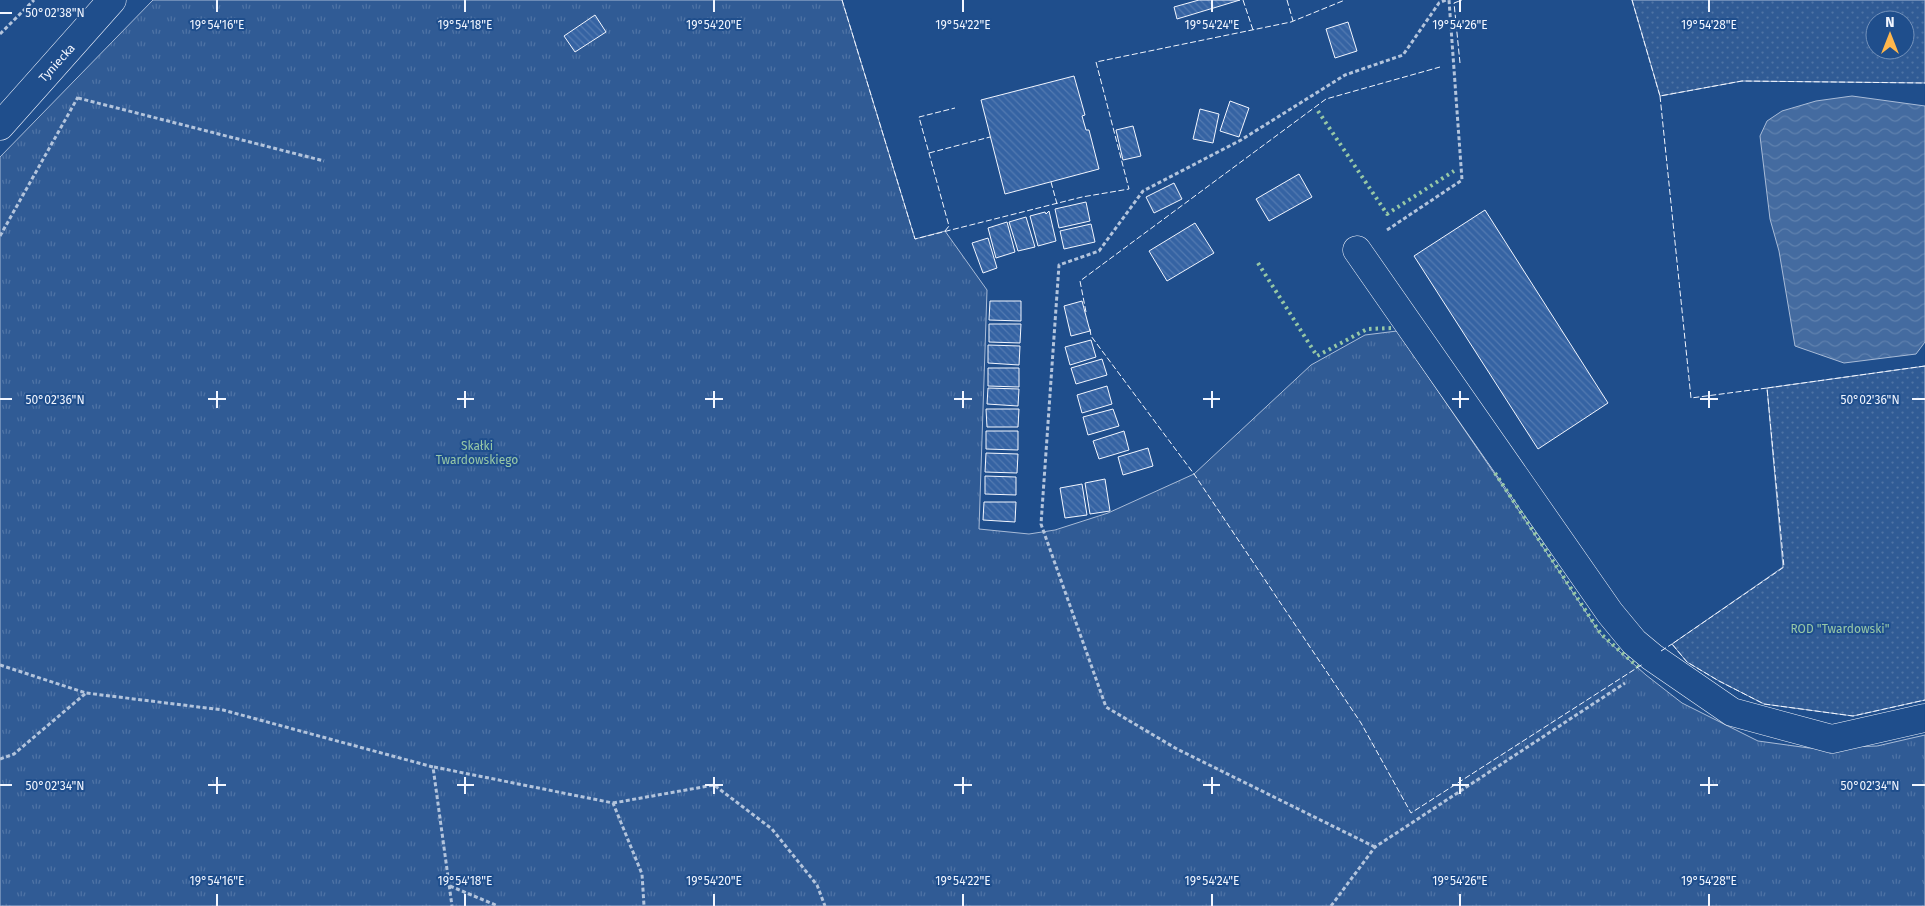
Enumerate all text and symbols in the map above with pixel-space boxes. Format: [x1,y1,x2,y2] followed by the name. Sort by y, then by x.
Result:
[25,6,85,20] text: 50°02'38"N
[1865,10,1915,60] north arrow
[1885,14,1895,31] text: N
[190,18,244,32] text: 19°54'16"E
[437,18,493,32] text: 19°54'18"E
[686,18,742,32] text: 19°54'20"E
[935,18,991,32] text: 19°54'22"E
[1185,18,1239,32] text: 19°54'24"E
[1432,18,1488,32] text: 19°54'26"E
[1681,18,1737,32] text: 19°54'28"E
[36,41,78,85] street label: Tyniecka
[25,393,85,407] text: 50°02'36"N
[1840,393,1900,407] text: 50°02'36"N
[436,439,518,467] park label: Skałki Twardowskiego
[1790,622,1890,636] park label: ROD "Twardowski"
[26,779,84,793] text: 50°02'34"N
[1841,779,1899,793] text: 50°02'34"N
[190,874,244,888] text: 19°54'16"E
[437,874,493,888] text: 19°54'18"E
[686,874,742,888] text: 19°54'20"E
[935,874,991,888] text: 19°54'22"E
[1185,874,1239,888] text: 19°54'24"E
[1432,874,1488,888] text: 19°54'26"E
[1681,874,1737,888] text: 19°54'28"E

